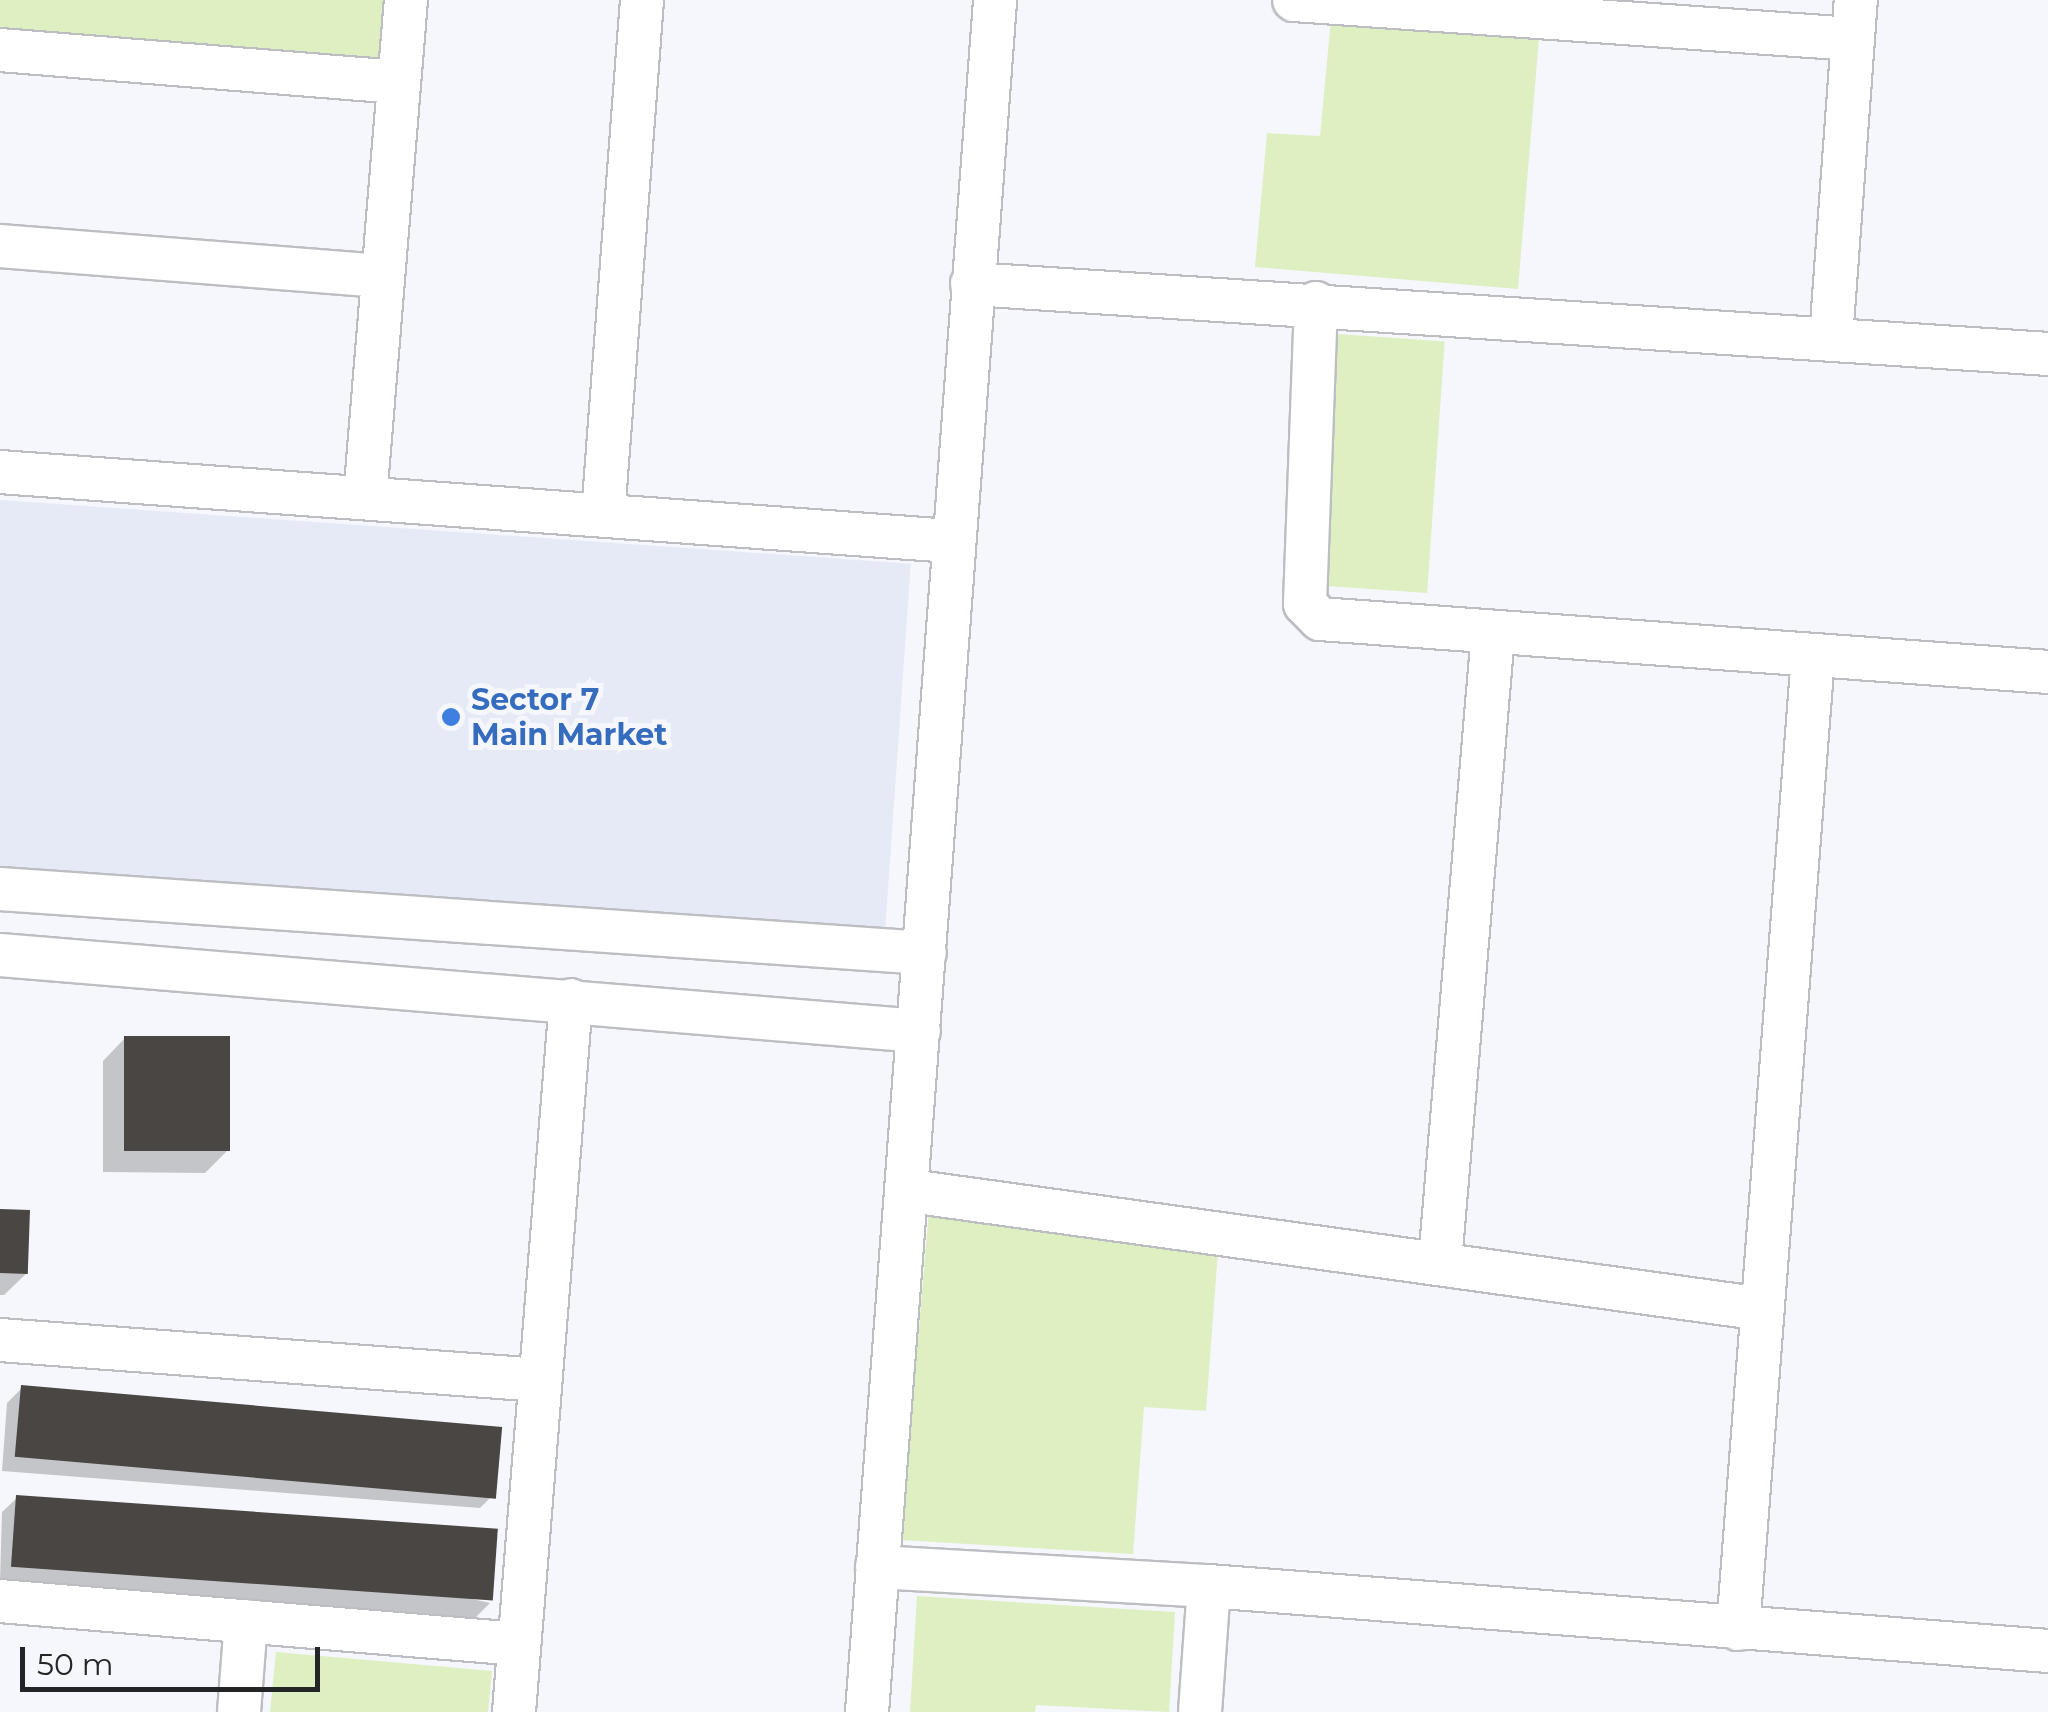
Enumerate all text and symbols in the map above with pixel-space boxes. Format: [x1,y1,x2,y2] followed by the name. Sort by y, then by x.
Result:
[471,682,667,752] place label: Sector 7 Main Market
[440,706,462,728] marker: Sector 7 Main Market
[25,1627,325,1689] scale bar
[37,1646,114,1683] text: 50 m

